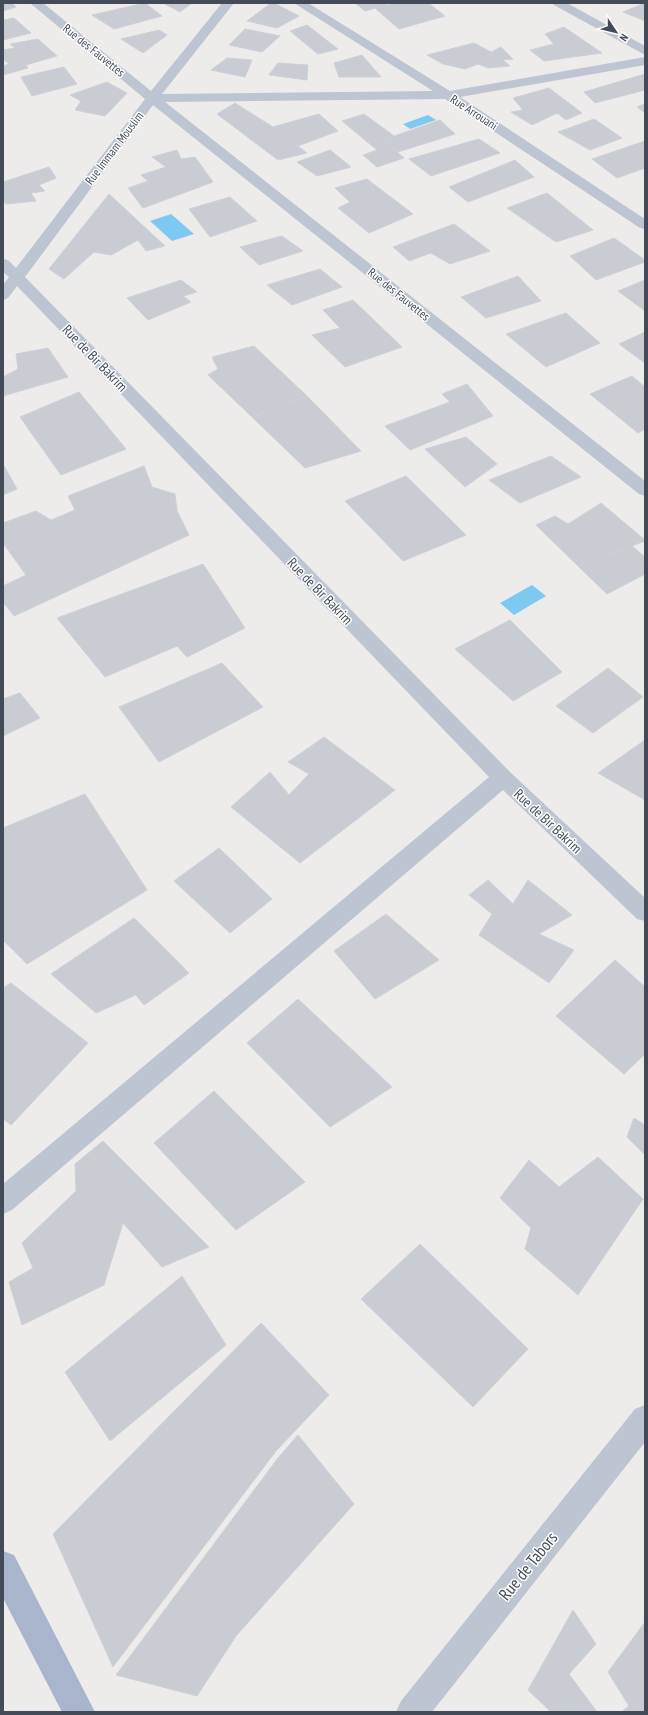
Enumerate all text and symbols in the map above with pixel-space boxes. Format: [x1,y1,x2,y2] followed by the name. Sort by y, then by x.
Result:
[596,12,636,52] north arrow
[60,20,128,80] street label: Rue des Fauvettes
[617,31,632,44] text: N
[447,91,501,133] street label: Rue Arrouani
[82,108,146,187] street label: Rue Immam Mouslim
[365,264,433,324] street label: Rue des Fauvettes
[59,321,131,395] street label: Rue de Bir Bakrim
[284,554,356,628] street label: Rue de Bir Bakrim
[510,785,586,857] street label: Rue de Bir Bakrim
[494,1527,562,1605] street label: Rue de Tabors

